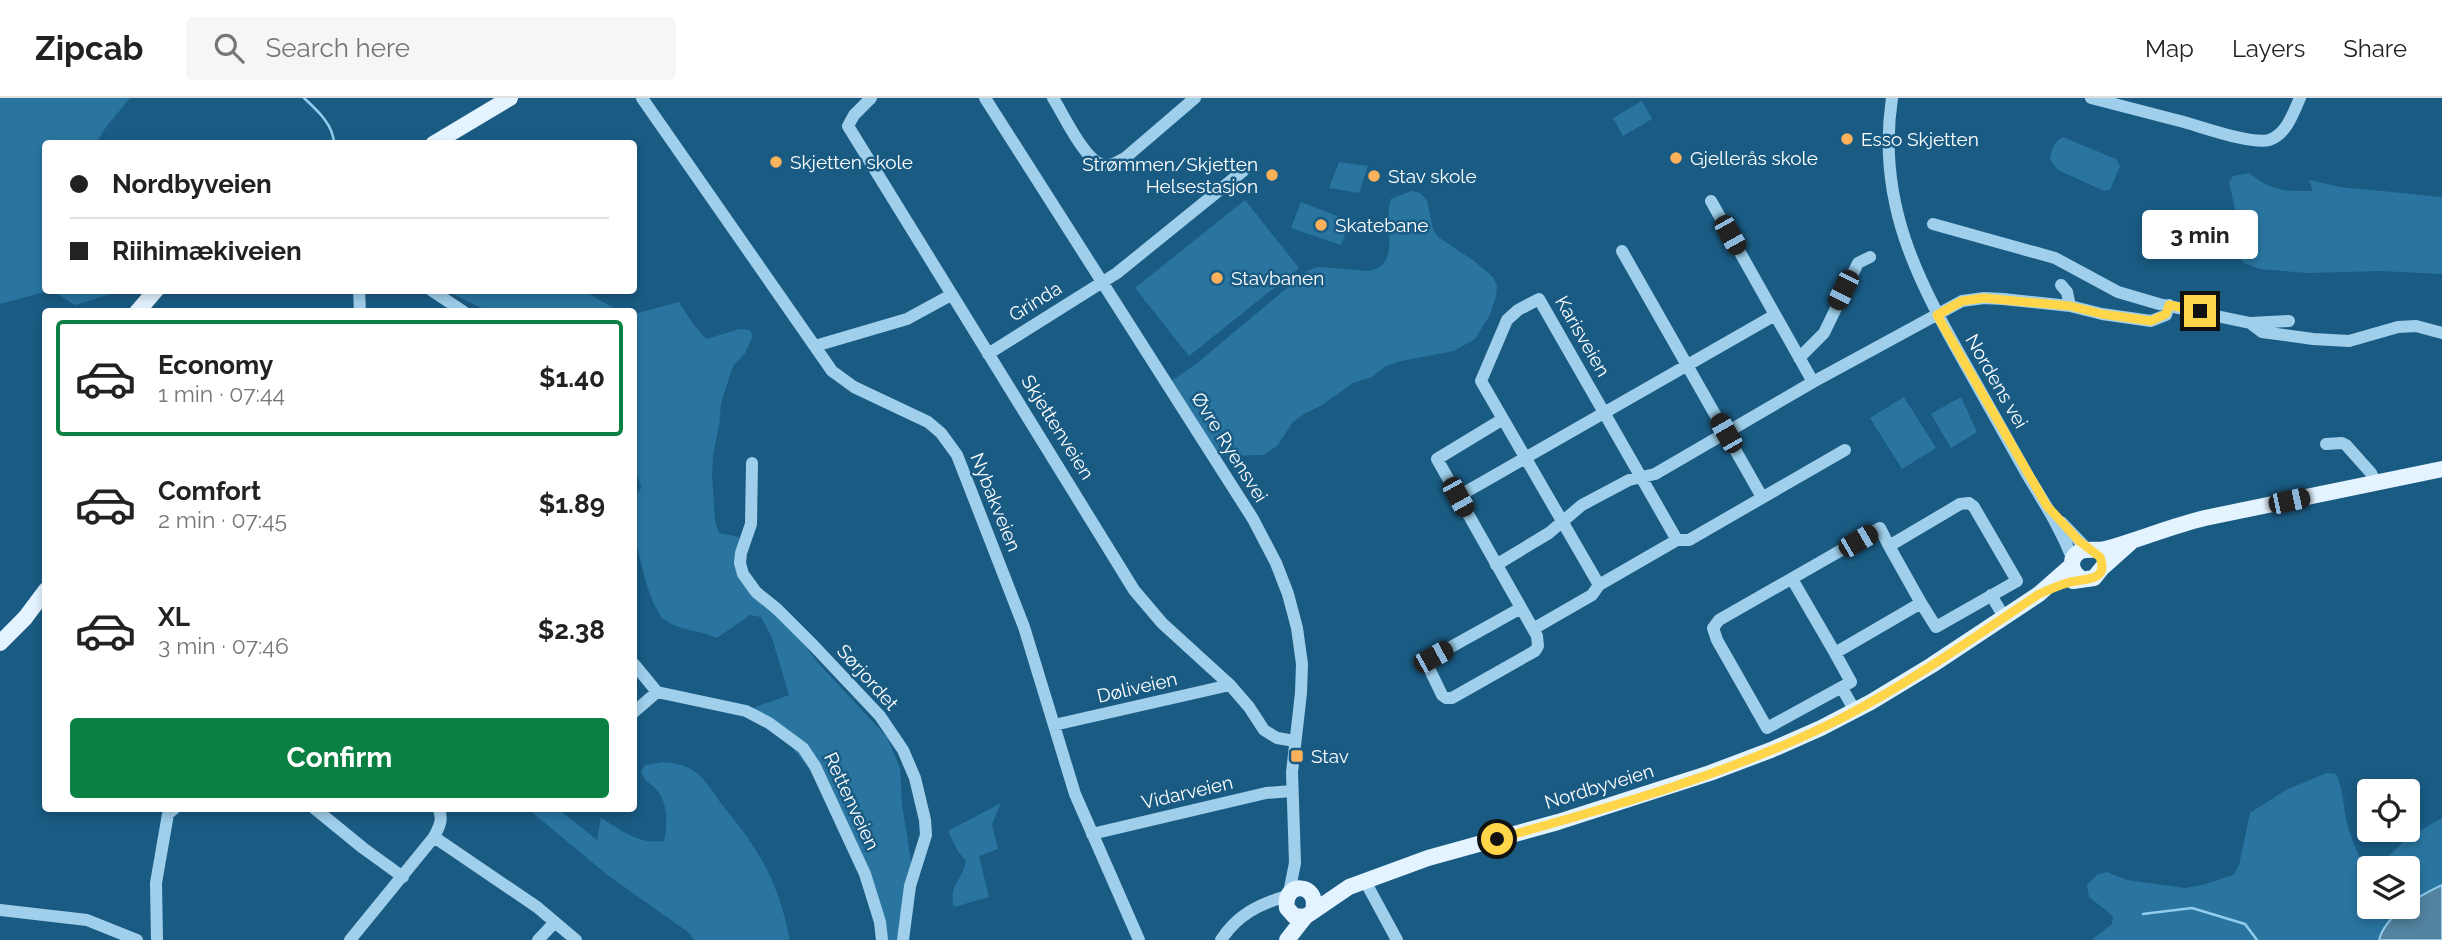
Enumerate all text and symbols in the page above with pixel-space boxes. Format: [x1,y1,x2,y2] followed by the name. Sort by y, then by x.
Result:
[186,17,676,80] search box
[35,29,144,68] text: Zipcab
[210,29,248,67] icon: search
[266,33,410,63] text: Search here
[2145,34,2194,63] text: Map
[2232,34,2305,63] text: Layers
[2343,34,2407,63] text: Share
[1861,128,1979,150] place label: Esso Skjetten
[1839,131,1855,147] marker: Esso Skjetten
[1690,147,1818,169] place label: Gjellerås skole
[1668,150,1684,166] marker: Gjellerås skole
[790,151,913,173] place label: Skjetten skole
[1082,153,1258,197] place label: Strømmen/Skjetten Helsestasjon
[768,154,784,170] marker: Skjetten skole
[1388,165,1477,187] place label: Stav skole
[1264,167,1280,183] marker: Strømmen/Skjetten Helsestasjon
[1366,168,1382,184] marker: Stav skole
[112,169,272,199] text: Nordbyveien
[2142,209,2258,258] callout: 3 min
[1711,212,1750,258] car
[1335,214,1429,236] place label: Skatebane
[1313,217,1329,233] marker: Skatebane
[2170,221,2230,248] text: 3 min
[112,236,302,266] text: Riihimækiveien
[1231,267,1324,289] place label: Stavbanen
[1825,267,1862,313] car
[1209,270,1225,286] marker: Stavbanen
[1005,276,1065,326] street label: Grinda
[1551,292,1615,380] street label: Karisveien
[2184,295,2216,327] route end
[1961,330,2033,432] street label: Nordens vei
[74,347,137,410] icon: car
[158,350,273,380] text: Economy
[539,363,605,393] text: $1.40
[1017,371,1099,483] street label: Skjettenveien
[158,380,285,407] text: 1 min · 07:44
[1187,388,1273,506] street label: Øvre Ryensvei
[1707,410,1746,456] car
[966,449,1026,555] street label: Nybakveien
[74,473,137,536] icon: car
[1439,474,1478,520] car
[158,476,261,506] text: Comfort
[2267,486,2312,516] car
[539,489,605,519] text: $1.89
[158,506,287,533] text: 2 min · 07:45
[1835,521,1882,561] car
[74,599,137,662] icon: car
[158,602,190,632] text: XL
[538,615,605,645] text: $2.38
[158,632,289,659] text: 3 min · 07:46
[1410,638,1457,676] car
[833,640,904,715] street label: Sørjordet
[1095,667,1179,707] street label: Døliveien
[70,718,609,798] button: Confirm
[1311,745,1349,767] place label: Stav
[1289,748,1305,764] marker: Stav
[820,749,884,853] street label: Rettenveien
[1542,759,1656,813] street label: Nordbyveien
[1139,771,1235,813] street label: Vidarveien
[2357,779,2420,919] map controls
[2357,779,2420,842] button: locate
[1481,823,1513,855] route start
[2357,856,2420,919] button: layers

